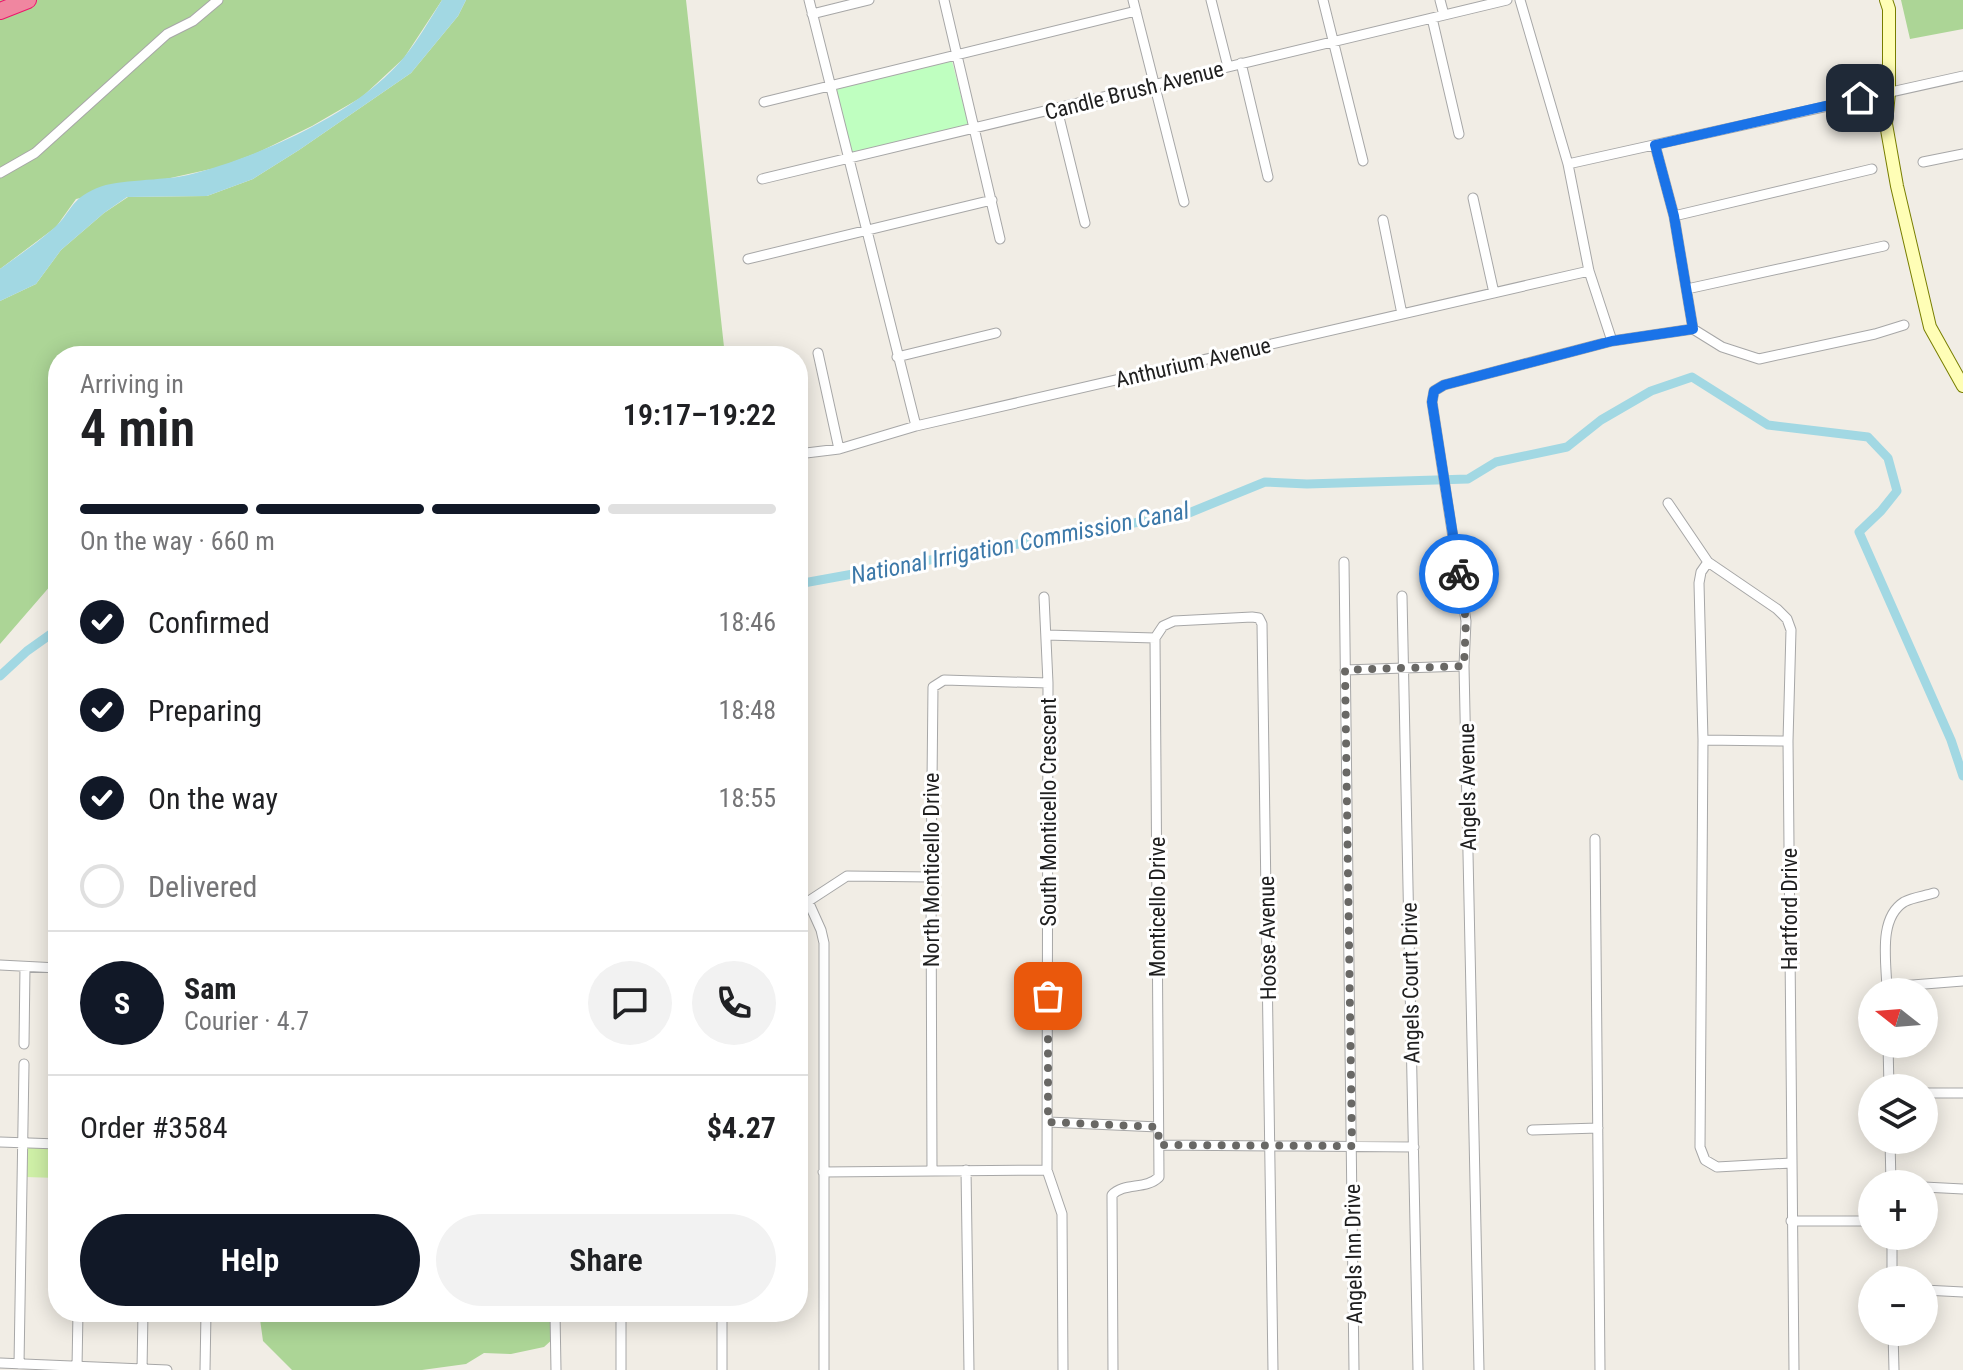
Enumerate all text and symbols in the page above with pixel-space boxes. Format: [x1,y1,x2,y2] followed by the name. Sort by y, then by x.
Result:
[1042,56,1226,125] street label: Candle Brush Avenue
[1826,64,1894,132] pin
[1838,76,1882,120] icon: home
[1113,332,1273,392] street label: Anthurium Avenue
[80,369,184,399] text: Arriving in
[623,397,776,432] text: 19:17–19:22
[80,398,195,459] text: 4 min
[849,496,1192,590] water label: National Irrigation Commission Canal
[80,526,275,556] text: On the way · 660 m
[1419,534,1499,614] courier
[1437,552,1481,596] icon: bike
[80,600,124,644] icon: check
[148,605,270,640] text: Confirmed
[719,607,776,637] text: 18:46
[80,688,124,732] icon: check
[148,693,262,728] text: Preparing
[719,695,776,725] text: 18:48
[1036,698,1061,926] street label: South Monticello Crescent
[1454,723,1481,851] street label: Angels Avenue
[919,773,944,967] street label: North Monticello Drive
[80,776,124,820] icon: check
[148,781,278,816] text: On the way
[719,783,776,813] text: 18:55
[1145,837,1170,977] street label: Monticello Drive
[1777,848,1802,970] street label: Hartford Drive
[148,869,257,904] text: Delivered
[1254,876,1281,1000] street label: Hoose Avenue
[1397,902,1424,1064] street label: Angels Court Drive
[588,961,672,1045] button: chat
[692,961,776,1045] button: phone
[1014,962,1082,1030] pin
[184,971,237,1006] text: Sam
[1026,974,1070,1018] icon: bag
[1858,978,1938,1058] north arrow
[1858,978,1938,1346] map controls
[114,986,130,1021] text: S
[184,1006,309,1036] text: Courier · 4.7
[1858,1074,1938,1154] button: layers
[80,1110,228,1145] text: Order #3584
[707,1110,776,1145] text: $4.27
[1858,1170,1938,1250] button: +
[1340,1184,1367,1324] street label: Angels Inn Drive
[80,1214,420,1306] button: Help
[436,1214,776,1306] button: Share
[1858,1266,1938,1346] button: −

